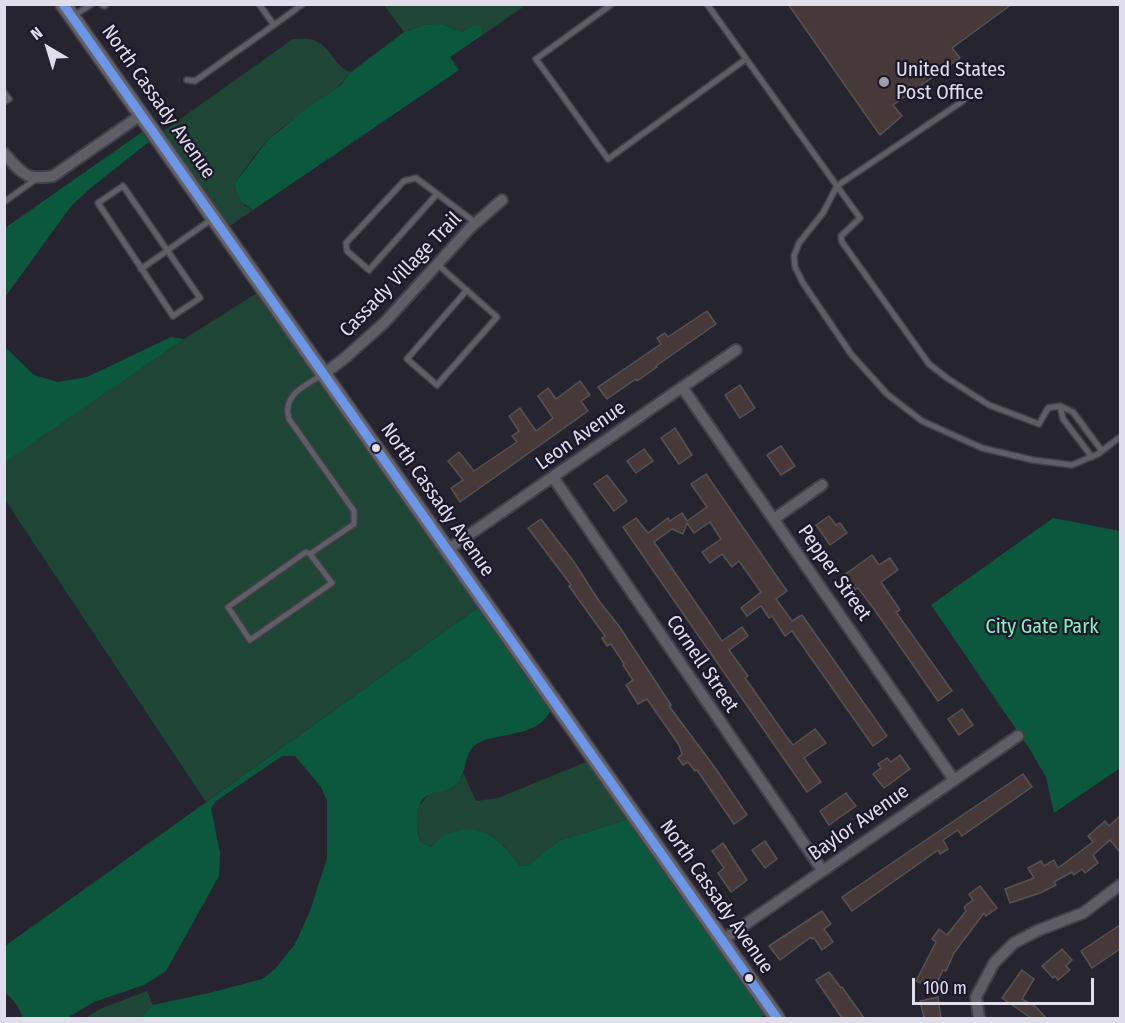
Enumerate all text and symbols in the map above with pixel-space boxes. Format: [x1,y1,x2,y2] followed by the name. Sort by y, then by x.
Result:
[18,18,78,78] north arrow
[96,21,220,183] street label: North Cassady Avenue
[27,23,46,44] text: N
[896,58,1006,105] place label: United States Post Office
[877,75,891,89] marker: United States Post Office
[335,207,467,343] street label: Cassady Village Trail
[531,396,631,476] street label: Leon Avenue
[375,419,499,581] street label: North Cassady Avenue
[370,442,382,454] unlabelled marker
[792,520,876,626] street label: Pepper Street
[661,611,743,717] street label: Cornell Street
[986,615,1098,639] park label: City Gate Park
[804,780,914,866] street label: Baylor Avenue
[654,816,778,978] street label: North Cassady Avenue
[915,966,1096,1004] scale bar
[743,972,755,984] unlabelled marker
[923,977,967,999] text: 100 m

